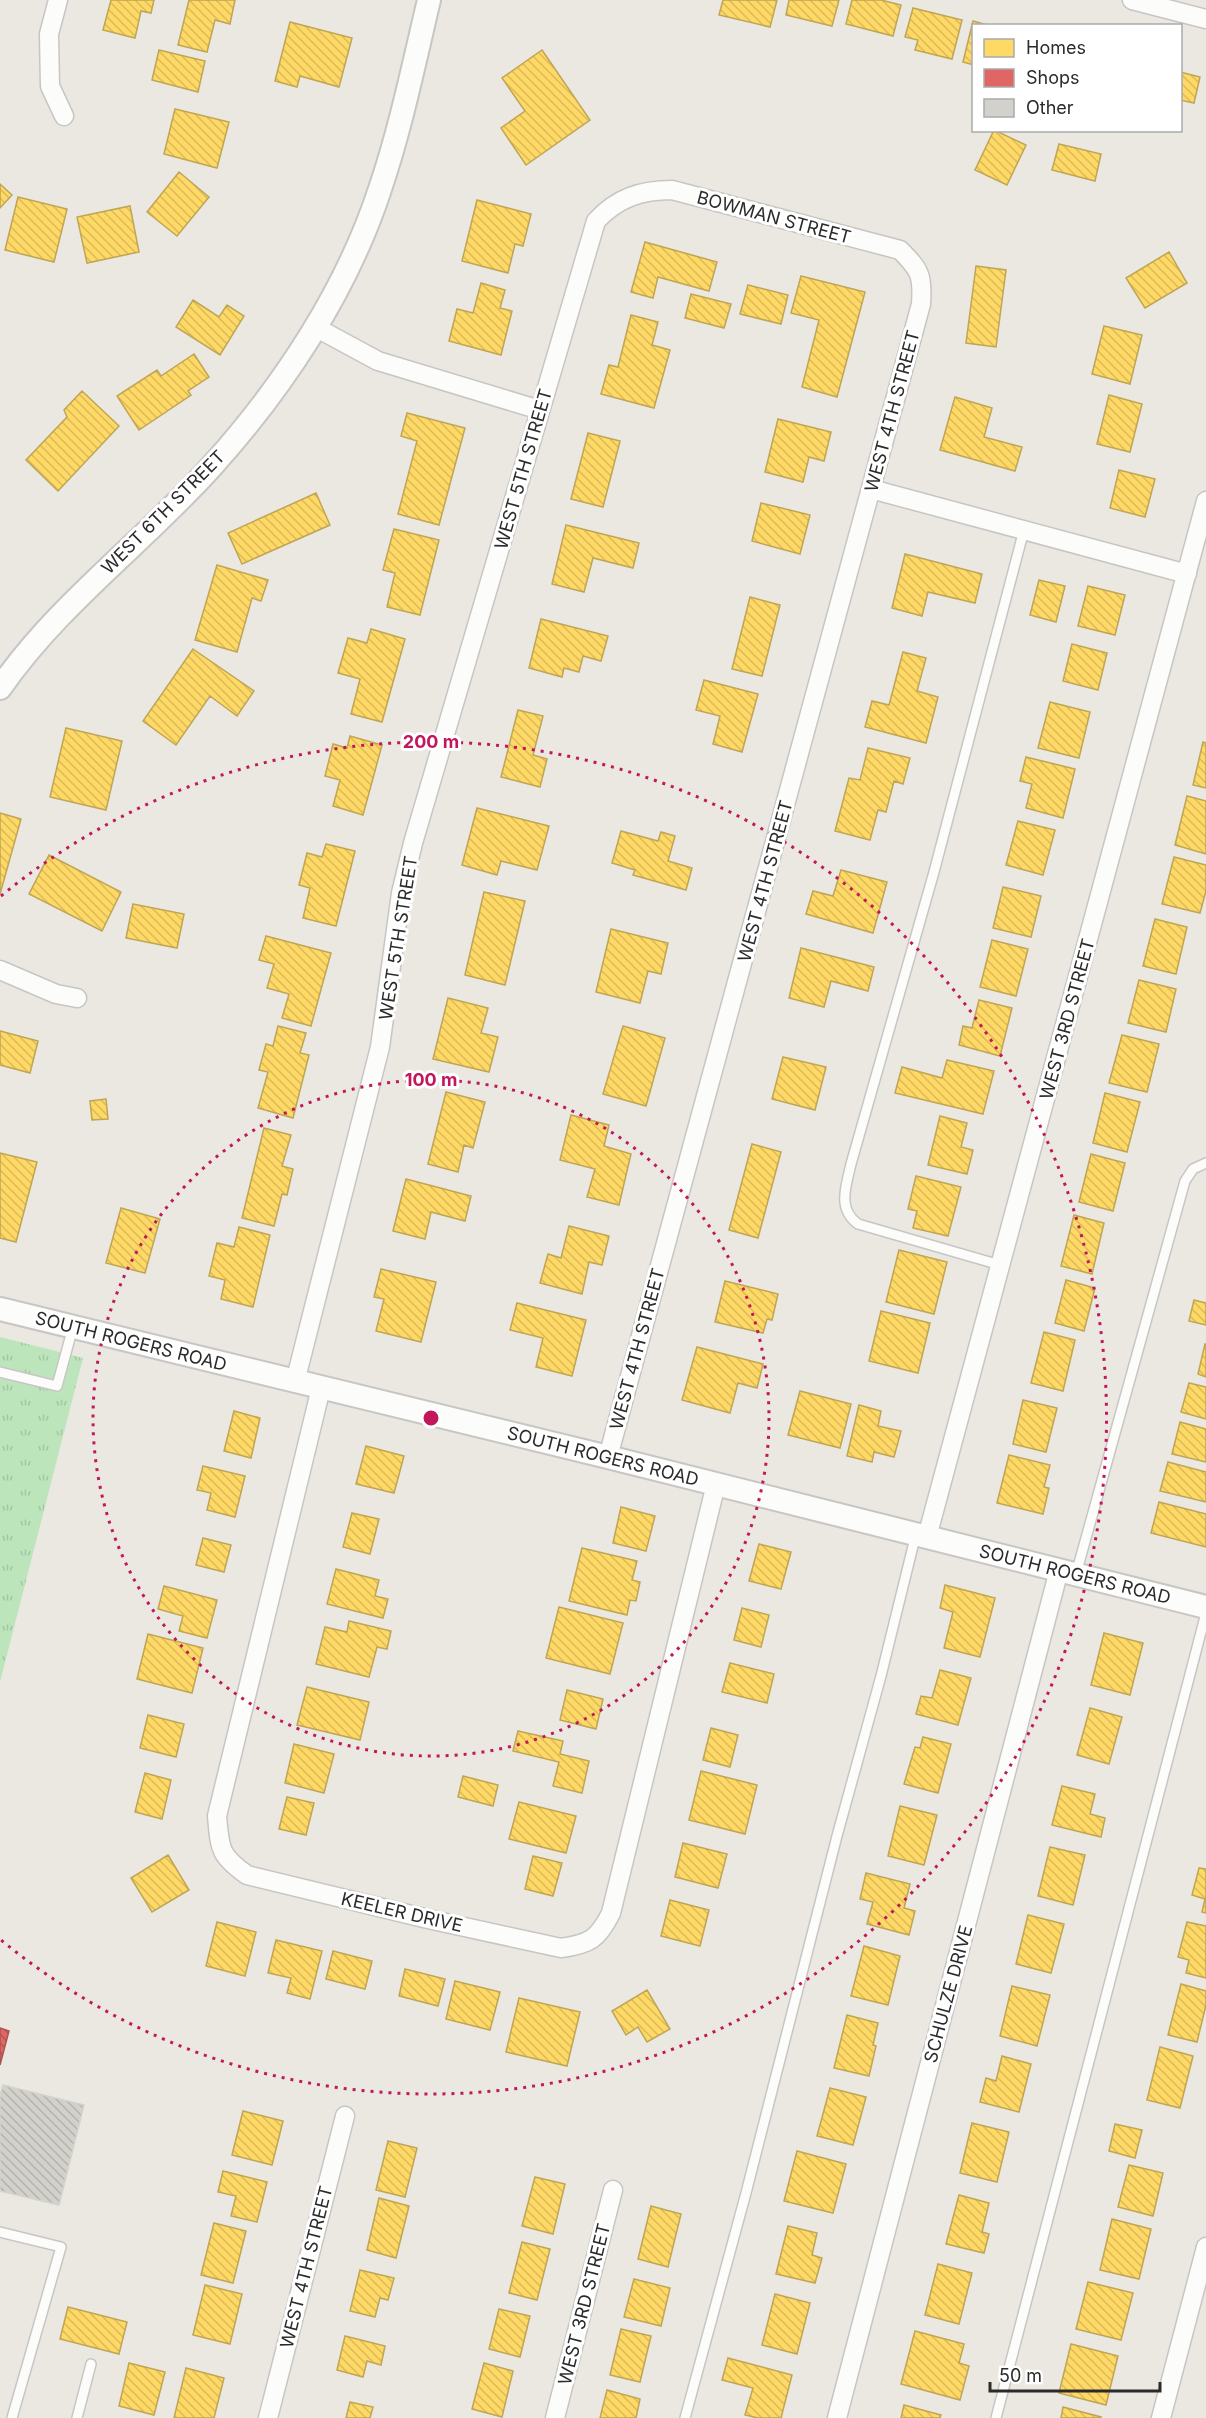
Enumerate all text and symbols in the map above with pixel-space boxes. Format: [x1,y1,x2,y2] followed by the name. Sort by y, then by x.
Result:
[972,24,1182,132] legend
[1026,37,1086,58] text: Homes
[1026,67,1080,88] text: Shops
[1026,97,1074,118] text: Other
[695,186,853,248] street label: BOWMAN STREET
[860,328,924,494] street label: WEST 4TH STREET
[490,386,556,552] street label: WEST 5TH STREET
[97,446,229,578] street label: WEST 6TH STREET
[403,731,459,752] text: 200 m
[733,798,797,964] street label: WEST 4TH STREET
[375,854,421,1022] street label: WEST 5TH STREET
[1035,936,1099,1102] street label: WEST 3RD STREET
[405,1069,457,1090] text: 100 m
[605,1266,669,1432] street label: WEST 4TH STREET
[33,1307,229,1375] street label: SOUTH ROGERS ROAD
[421,1408,441,1428] centre of rings
[505,1422,701,1490] street label: SOUTH ROGERS ROAD
[977,1540,1173,1608] street label: SOUTH ROGERS ROAD
[339,1888,465,1936] street label: KEELER DRIVE
[920,1923,976,2065] street label: SCHULZE DRIVE
[276,2184,336,2350] street label: WEST 4TH STREET
[554,2221,614,2387] street label: WEST 3RD STREET
[990,2355,1160,2393] scale bar
[999,2365,1042,2386] text: 50 m

